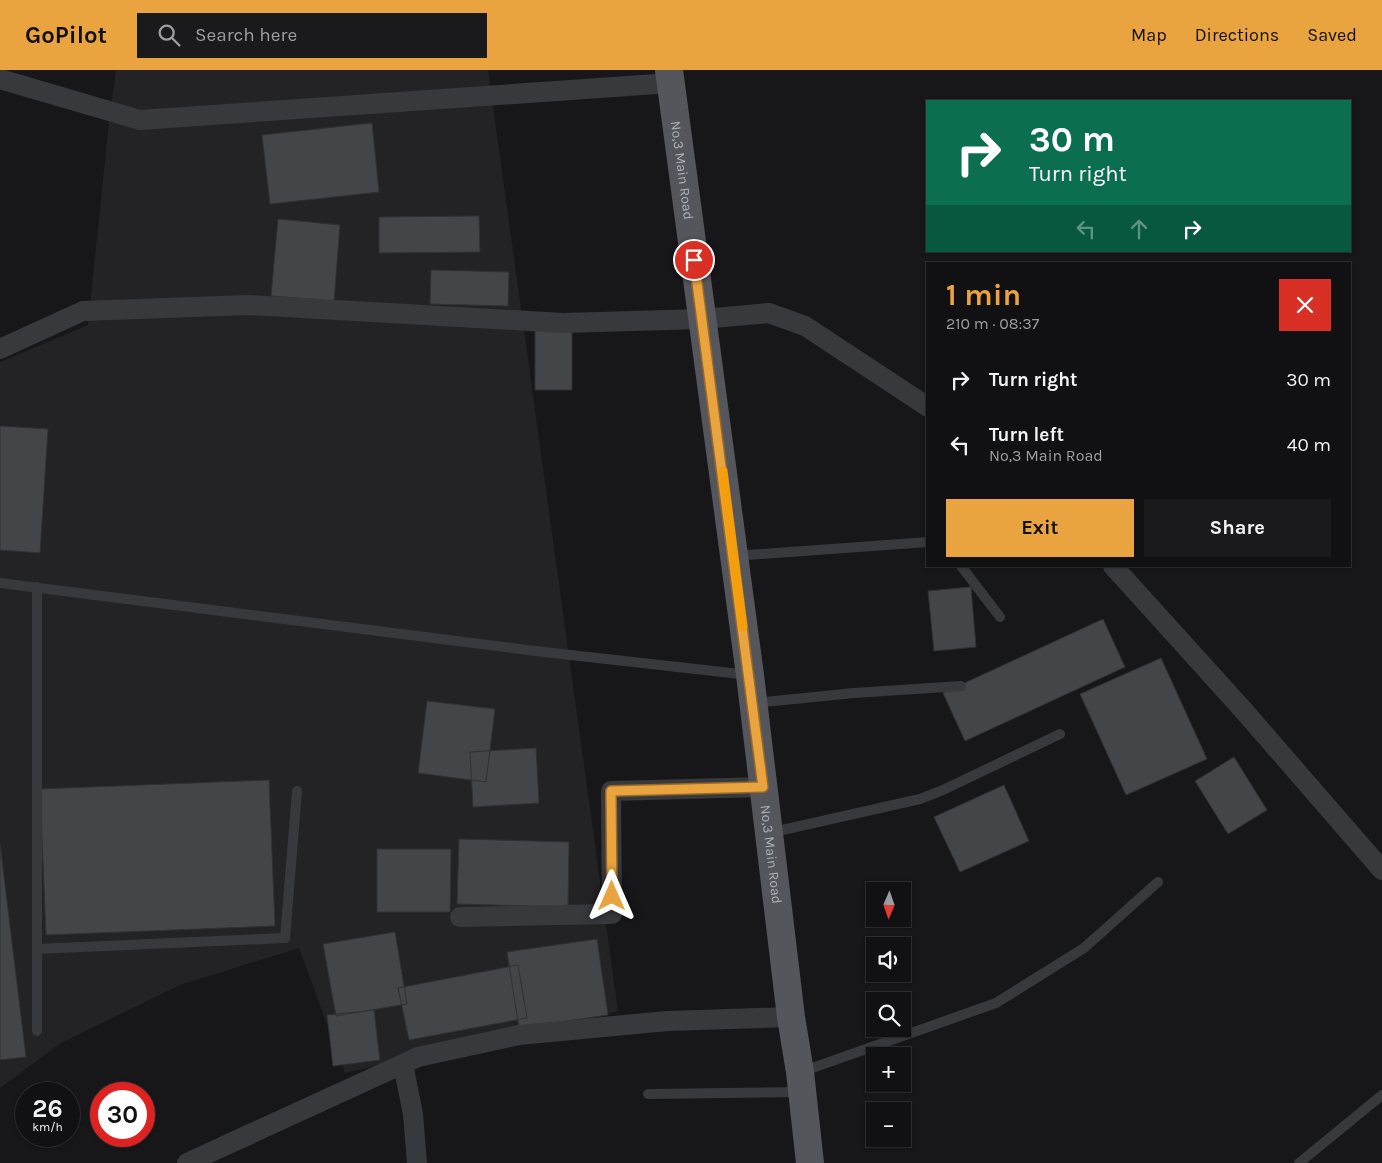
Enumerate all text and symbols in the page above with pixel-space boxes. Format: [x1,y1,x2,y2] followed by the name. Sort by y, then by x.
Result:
[137,13,487,58] search box
[25,21,107,49] text: GoPilot
[155,21,183,49] icon: search
[195,24,297,46] text: Search here
[1131,24,1167,46] text: Map
[1195,24,1279,46] text: Directions
[1307,24,1357,46] text: Saved
[1029,119,1115,160] text: 30 m
[667,120,697,221] street label: No,3 Main Road
[946,120,1011,185] icon: right
[1029,161,1127,187] text: Turn right
[1072,215,1100,243] icon: left
[1125,215,1153,243] icon: ahead
[1178,215,1206,243] icon: right
[673,239,715,281] pin
[680,246,708,274] icon: arrive
[946,277,1021,313] text: 1 min
[1279,279,1331,331] button: close
[946,314,1039,333] text: 210 m · 08:37
[946,366,974,394] icon: right
[989,369,1078,391] text: Turn right
[1286,369,1331,391] text: 30 m
[989,424,1064,446] text: Turn left
[946,431,974,459] icon: left
[1287,434,1331,456] text: 40 m
[989,446,1103,465] text: No,3 Main Road
[946,499,1134,557] button: Exit
[1144,499,1331,557] button: Share
[757,804,786,905] street label: No,3 Main Road
[585,869,637,921] position arrow
[866,882,911,928] north arrow
[866,882,911,1147] map controls
[866,937,911,982] button: sound
[866,992,911,1037] button: search
[866,1047,911,1092] button: +
[90,1082,155,1147] speed limit sign: 30
[32,1094,63,1123] text: 26
[866,1102,911,1147] button: −
[32,1120,63,1134] text: km/h

